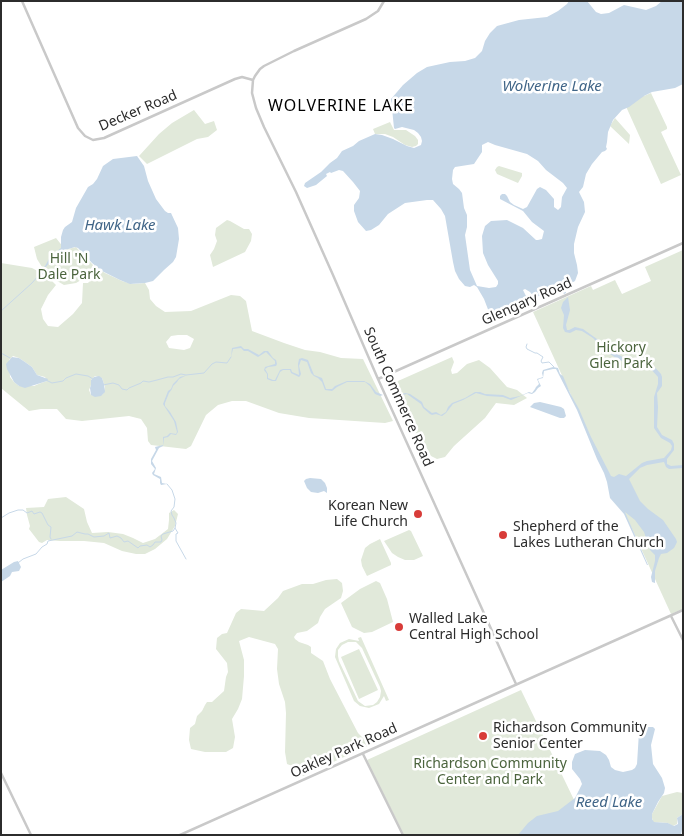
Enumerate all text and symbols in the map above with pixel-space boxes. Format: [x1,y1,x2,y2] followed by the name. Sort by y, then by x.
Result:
[502,78,602,96] water label: Wolverine Lake
[96,87,180,135] street label: Decker Road
[266,96,416,116] district label: WOLVERINE LAKE
[84,217,156,235] water label: Hawk Lake
[38,251,100,284] park label: Hill 'N Dale Park
[479,275,575,329] street label: Glengary Road
[360,325,436,469] street label: South Commerce Road
[589,340,653,372] park label: Hickory Glen Park
[328,498,408,530] place label: Korean New Life Church
[412,508,424,520] marker: Korean New Life Church
[513,519,664,552] place label: Shepherd of the Lakes Lutheran Church
[497,529,509,541] marker: Shepherd of the Lakes Lutheran Church
[409,611,539,644] place label: Walled Lake Central High School
[393,621,405,633] marker: Walled Lake Central High School
[288,720,400,782] street label: Oakley Park Road
[493,720,647,752] place label: Richardson Community Senior Center
[477,730,489,742] marker: Richardson Community Senior Center
[413,756,567,789] park label: Richardson Community Center and Park
[576,794,642,812] water label: Reed Lake

